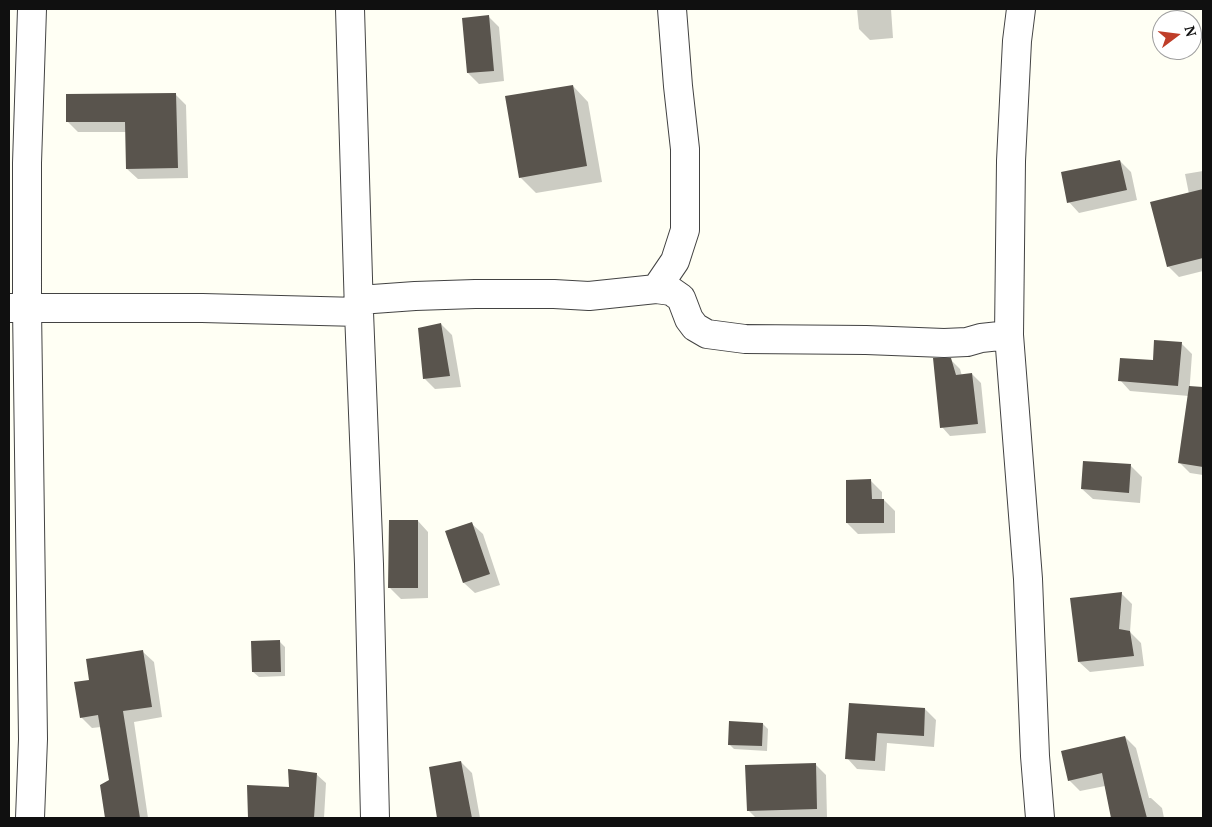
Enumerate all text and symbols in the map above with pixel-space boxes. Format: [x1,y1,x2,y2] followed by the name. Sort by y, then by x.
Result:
[1152,10,1202,60] north arrow
[1180,24,1202,39] text: N

